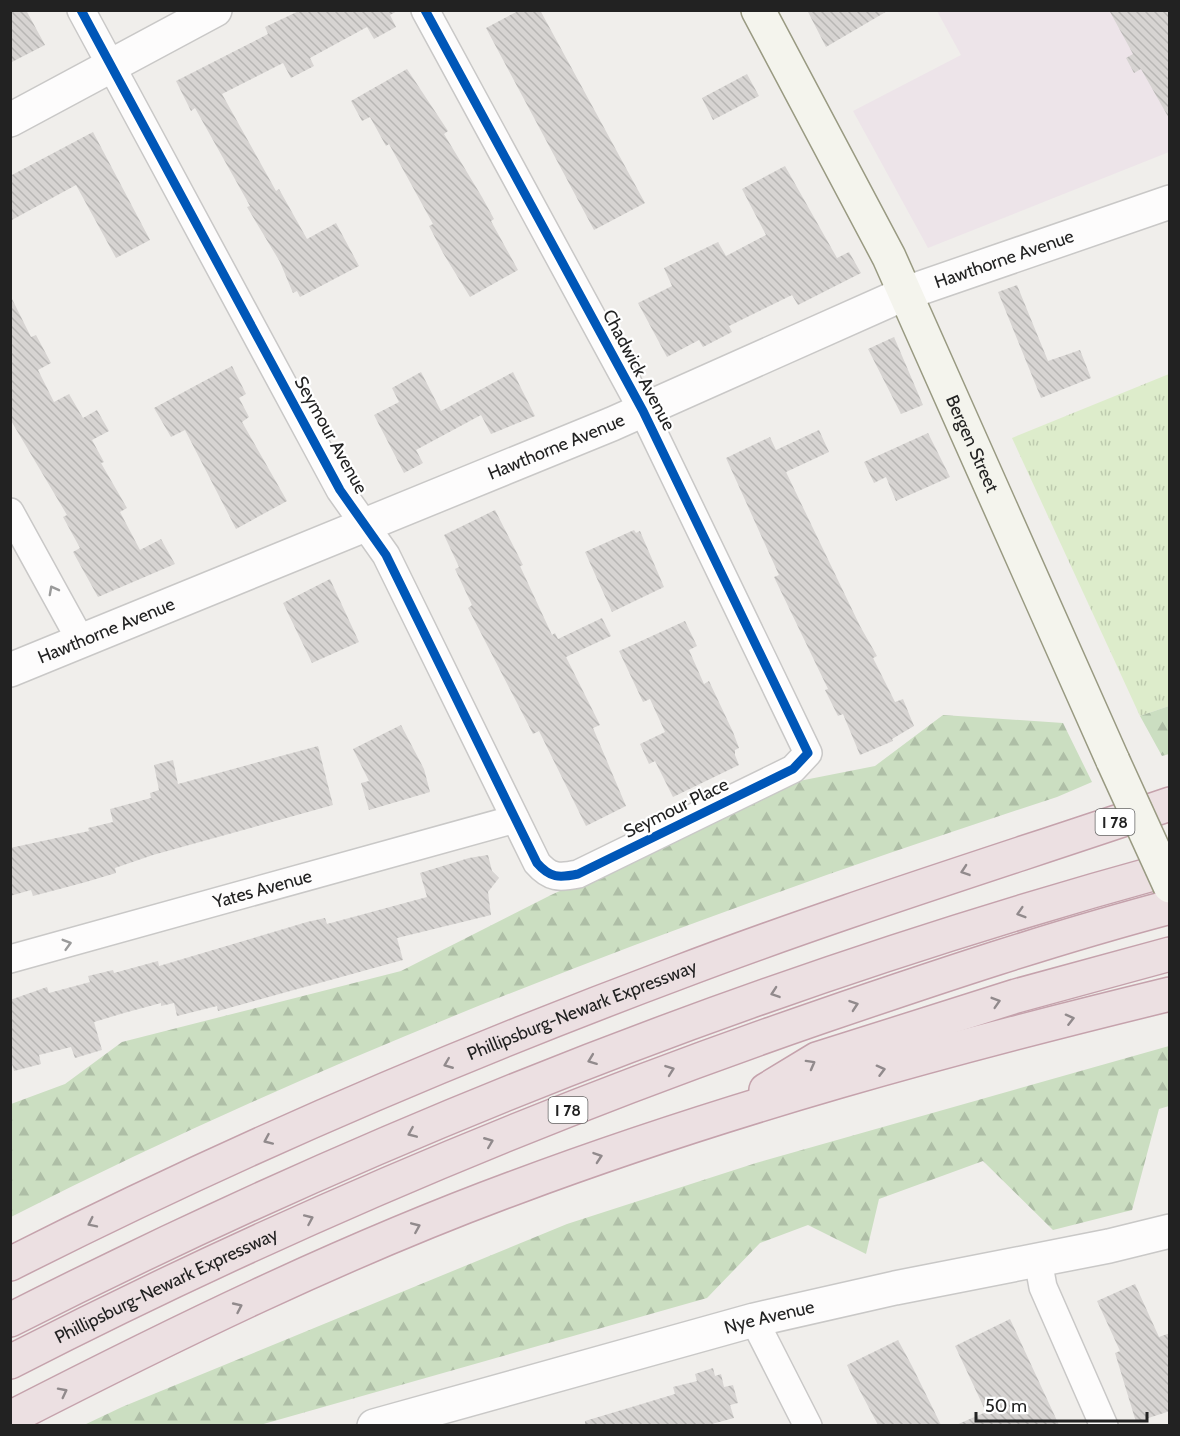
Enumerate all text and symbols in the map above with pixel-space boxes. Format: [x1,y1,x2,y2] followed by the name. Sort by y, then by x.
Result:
[932,225,1077,293] street label: Hawthorne Avenue
[598,306,680,434] street label: Chadwick Avenue
[290,373,372,497] street label: Seymour Avenue
[941,392,1003,496] street label: Bergen Street
[484,409,628,485] street label: Hawthorne Avenue
[49,586,60,596] one-way arrow
[35,593,178,668] street label: Hawthorne Avenue
[620,773,732,843] street label: Seymour Place
[1096,809,1134,835] road number: I 78
[960,864,971,876] one-way arrow
[210,865,314,913] street label: Yates Avenue
[1016,906,1027,918] one-way arrow
[62,938,72,951] one-way arrow
[464,956,700,1065] street label: Phillipsburg-Newark Expressway
[770,986,781,998] one-way arrow
[990,997,1000,1009] one-way arrow
[848,1000,859,1013] one-way arrow
[1064,1013,1074,1026] one-way arrow
[588,1053,598,1066] one-way arrow
[443,1057,454,1069] one-way arrow
[805,1059,815,1071] one-way arrow
[876,1064,886,1077] one-way arrow
[664,1065,675,1078] one-way arrow
[548,1097,588,1123] road number: I 78
[407,1126,418,1138] one-way arrow
[264,1133,275,1145] one-way arrow
[482,1137,493,1149] one-way arrow
[592,1152,603,1165] one-way arrow
[303,1214,314,1226] one-way arrow
[88,1216,99,1227] one-way arrow
[410,1222,421,1234] one-way arrow
[51,1223,281,1348] street label: Phillipsburg-Newark Expressway
[722,1296,816,1339] street label: Nye Avenue
[232,1302,243,1314] one-way arrow
[976,1385,1147,1423] scale bar
[56,1387,67,1399] one-way arrow
[985,1395,1027,1417] text: 50 m

